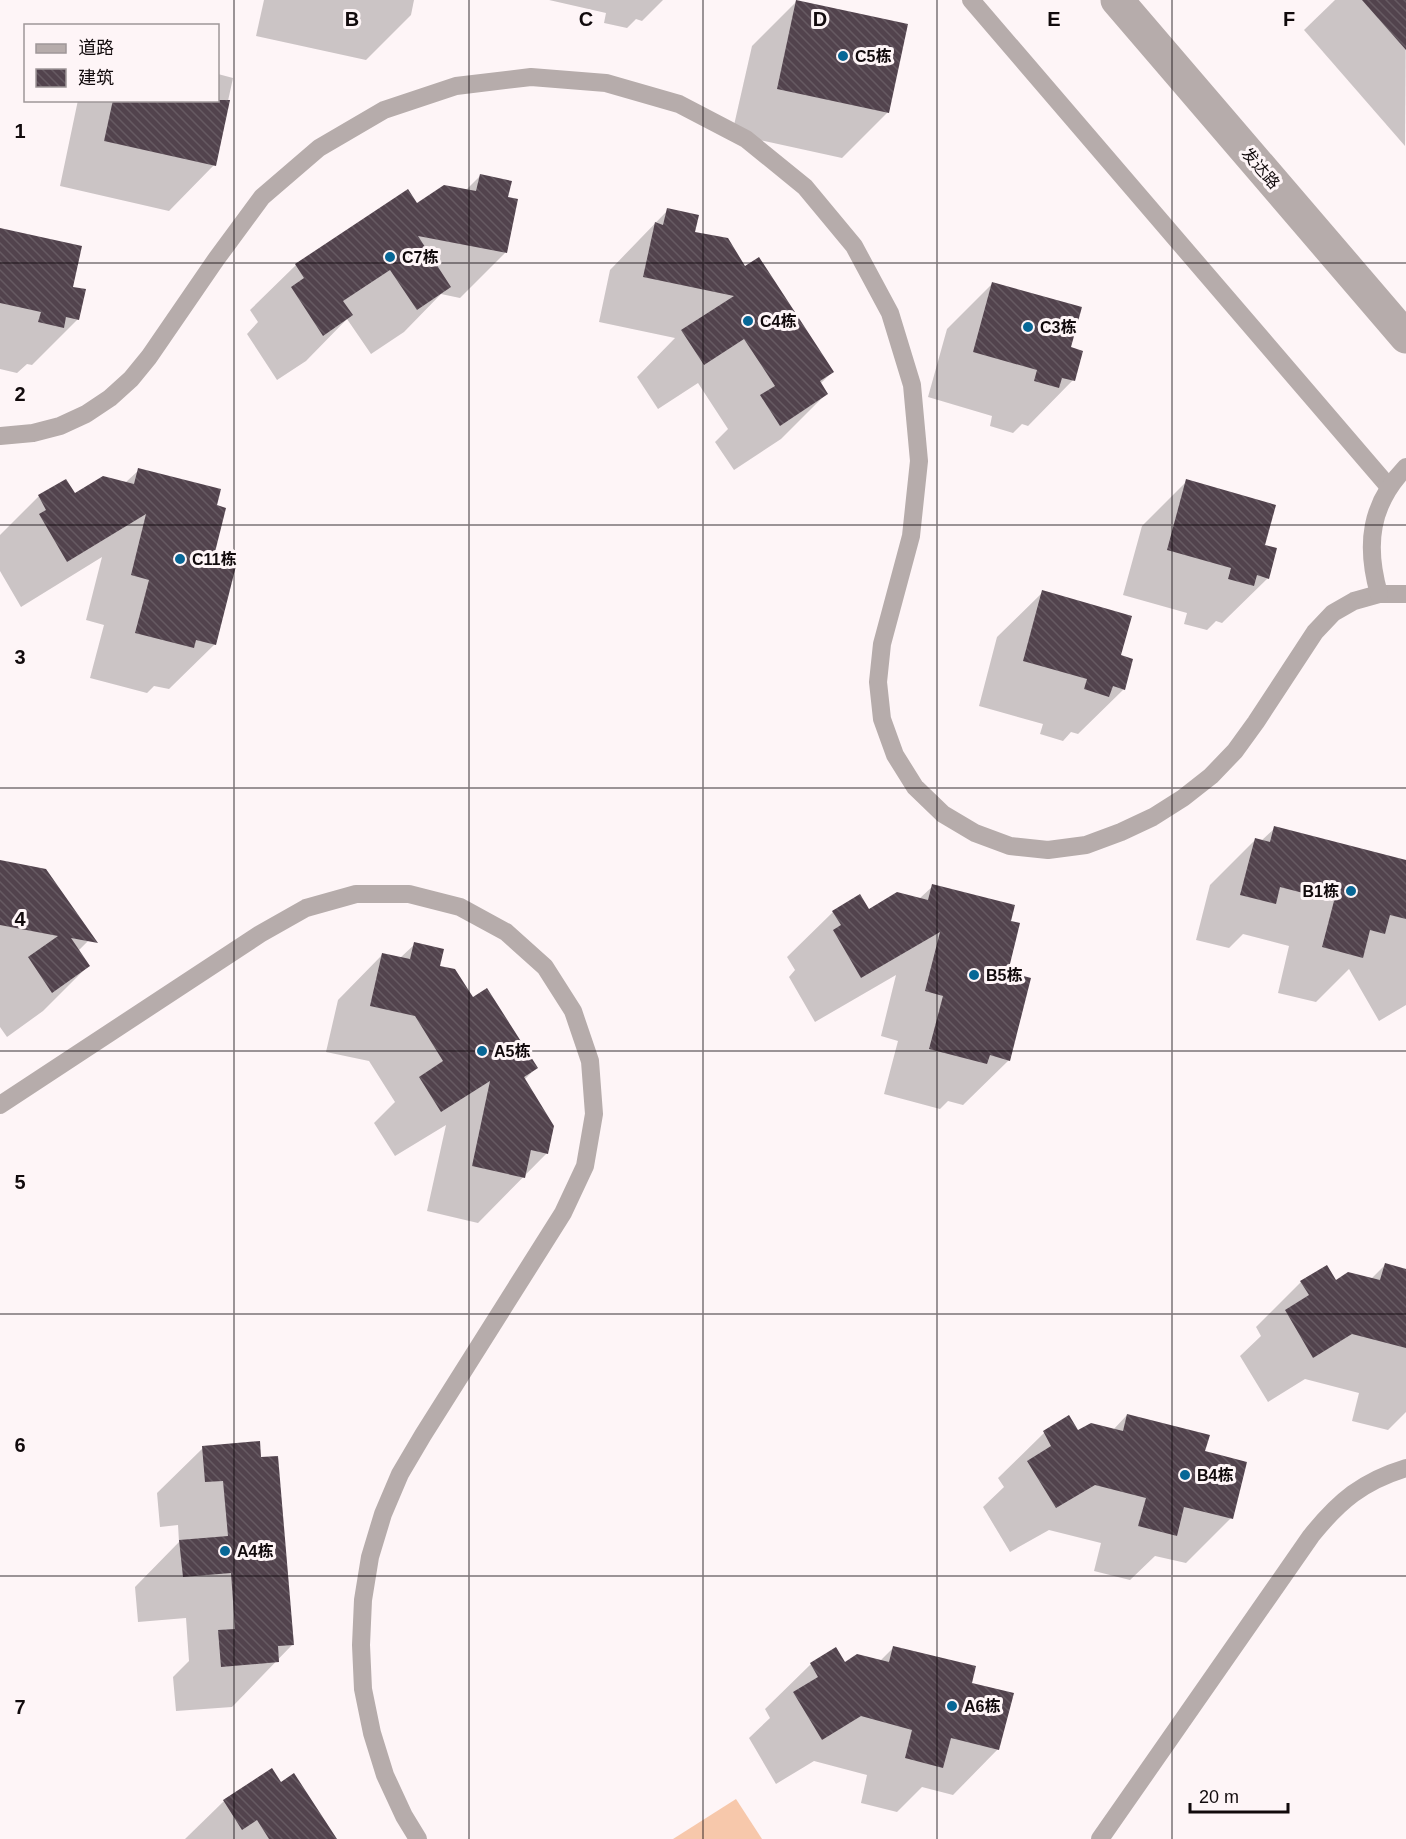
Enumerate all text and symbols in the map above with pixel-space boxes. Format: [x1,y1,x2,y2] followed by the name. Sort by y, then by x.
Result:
[345,8,359,30] text: B
[579,8,593,30] text: C
[813,8,827,30] text: D
[1047,8,1061,30] text: E
[1283,8,1295,30] text: F
[24,24,219,102] legend
[78,38,114,58] text: 道路
[855,47,891,65] place label: C5栋
[836,49,850,63] marker: C5栋
[78,68,114,88] text: 建筑
[14,120,26,142] text: 1
[1238,145,1283,192] street label: 发达路
[402,248,438,266] place label: C7栋
[383,250,397,264] marker: C7栋
[760,312,796,330] place label: C4栋
[741,314,755,328] marker: C4栋
[1040,318,1076,336] place label: C3栋
[1021,320,1035,334] marker: C3栋
[14,383,26,405] text: 2
[192,550,236,568] place label: C11栋
[173,552,187,566] marker: C11栋
[14,646,26,668] text: 3
[1303,882,1339,900] place label: B1栋
[1344,884,1358,898] marker: B1栋
[14,908,26,930] text: 4
[986,966,1022,984] place label: B5栋
[967,968,981,982] marker: B5栋
[494,1042,530,1060] place label: A5栋
[475,1044,489,1058] marker: A5栋
[14,1171,26,1193] text: 5
[14,1434,26,1456] text: 6
[1197,1466,1233,1484] place label: B4栋
[1178,1468,1192,1482] marker: B4栋
[237,1542,273,1560] place label: A4栋
[218,1544,232,1558] marker: A4栋
[14,1696,26,1718] text: 7
[964,1697,1000,1715] place label: A6栋
[945,1699,959,1713] marker: A6栋
[1190,1776,1288,1814] scale bar
[1199,1787,1239,1807] text: 20 m

